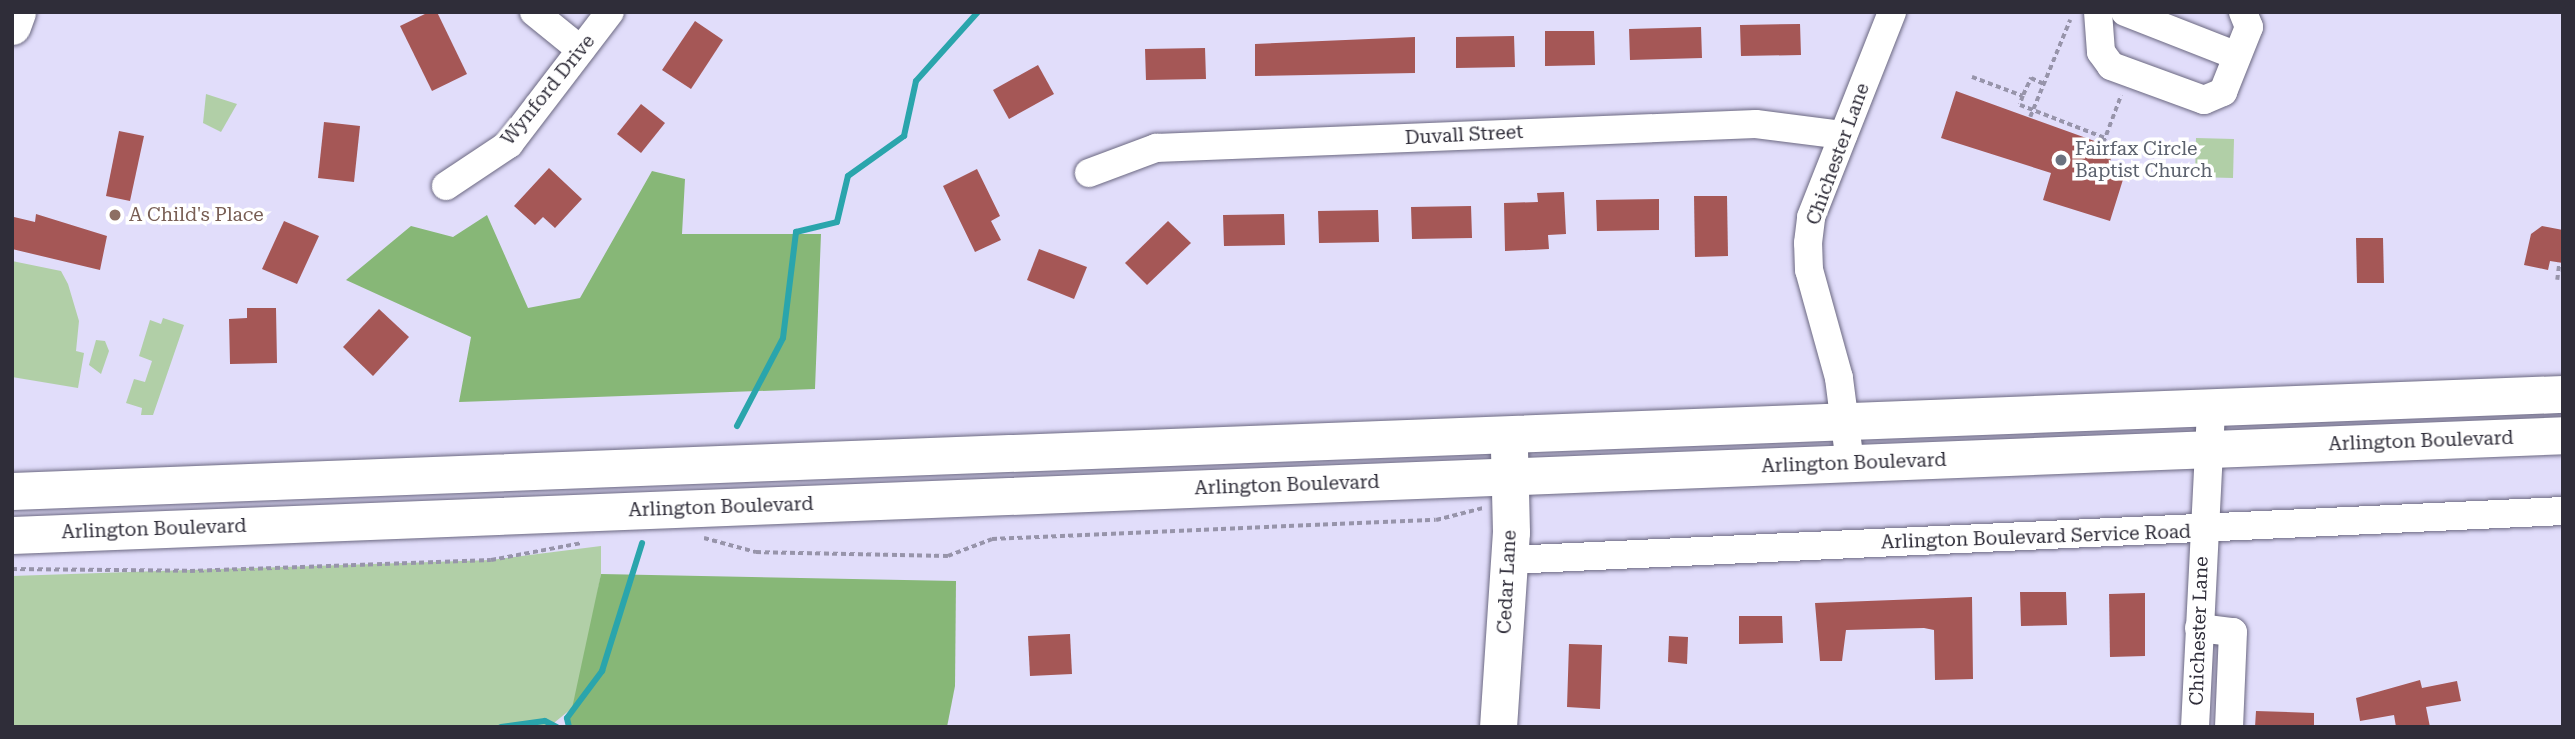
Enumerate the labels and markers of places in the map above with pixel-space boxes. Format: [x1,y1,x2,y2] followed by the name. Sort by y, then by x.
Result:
[2075,138,2213,182] place label: Fairfax Circle Baptist Church
[2053,152,2069,168] marker: Fairfax Circle Baptist Church
[129,204,264,226] place label: A Child's Place
[107,207,123,223] marker: A Child's Place

